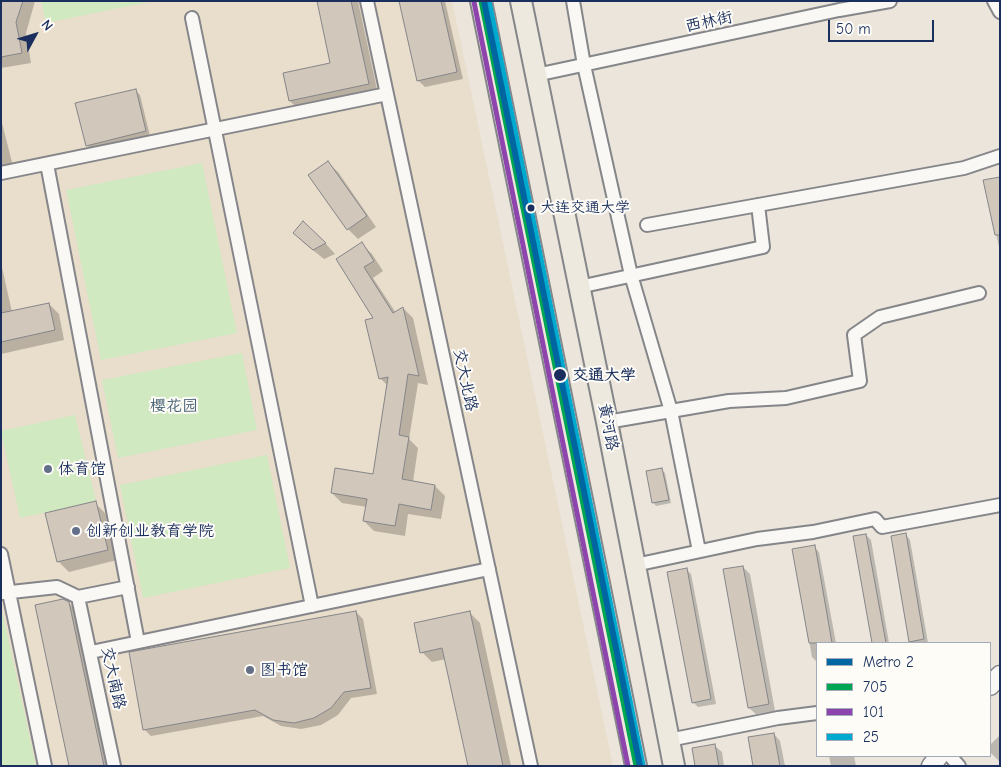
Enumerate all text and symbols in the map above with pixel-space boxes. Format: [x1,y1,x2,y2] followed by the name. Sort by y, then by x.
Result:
[684,8,734,36] street label: 西林街
[10,10,60,60] north arrow
[831,10,937,42] scale bar
[38,16,57,34] text: N
[836,20,871,38] text: 50 m
[540,199,630,217] place label: 大连交通大学
[526,203,536,213] marker: 大连交通大学
[449,347,481,413] street label: 交大北路
[572,365,636,385] place label: 交通大学
[552,367,568,383] marker: 交通大学
[150,396,198,416] park label: 樱花园
[594,402,622,452] street label: 黄河路
[58,459,106,479] place label: 体育馆
[42,463,54,475] marker: 体育馆
[86,521,214,541] place label: 创新创业教育学院
[70,525,82,537] marker: 创新创业教育学院
[816,642,991,757] legend
[97,645,129,711] street label: 交大南路
[863,653,914,671] text: Metro 2
[260,660,308,680] place label: 图书馆
[244,664,256,676] marker: 图书馆
[863,678,887,696] text: 705
[863,703,884,721] text: 101
[863,728,879,746] text: 25

